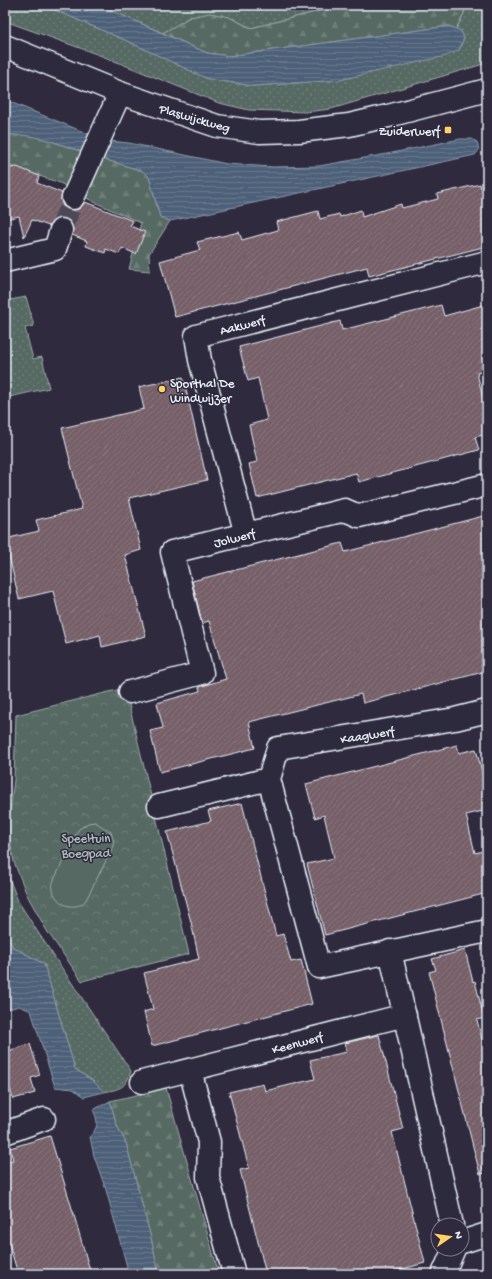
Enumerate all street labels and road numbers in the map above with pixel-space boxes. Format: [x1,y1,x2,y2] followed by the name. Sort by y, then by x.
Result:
[156,102,232,137] street label: Plaswijckweg
[218,313,268,339] street label: Aakwerf
[212,527,258,552] street label: Jolwerf
[339,725,396,748] street label: Kaagwerf
[271,1030,326,1058] street label: Keenwerf

